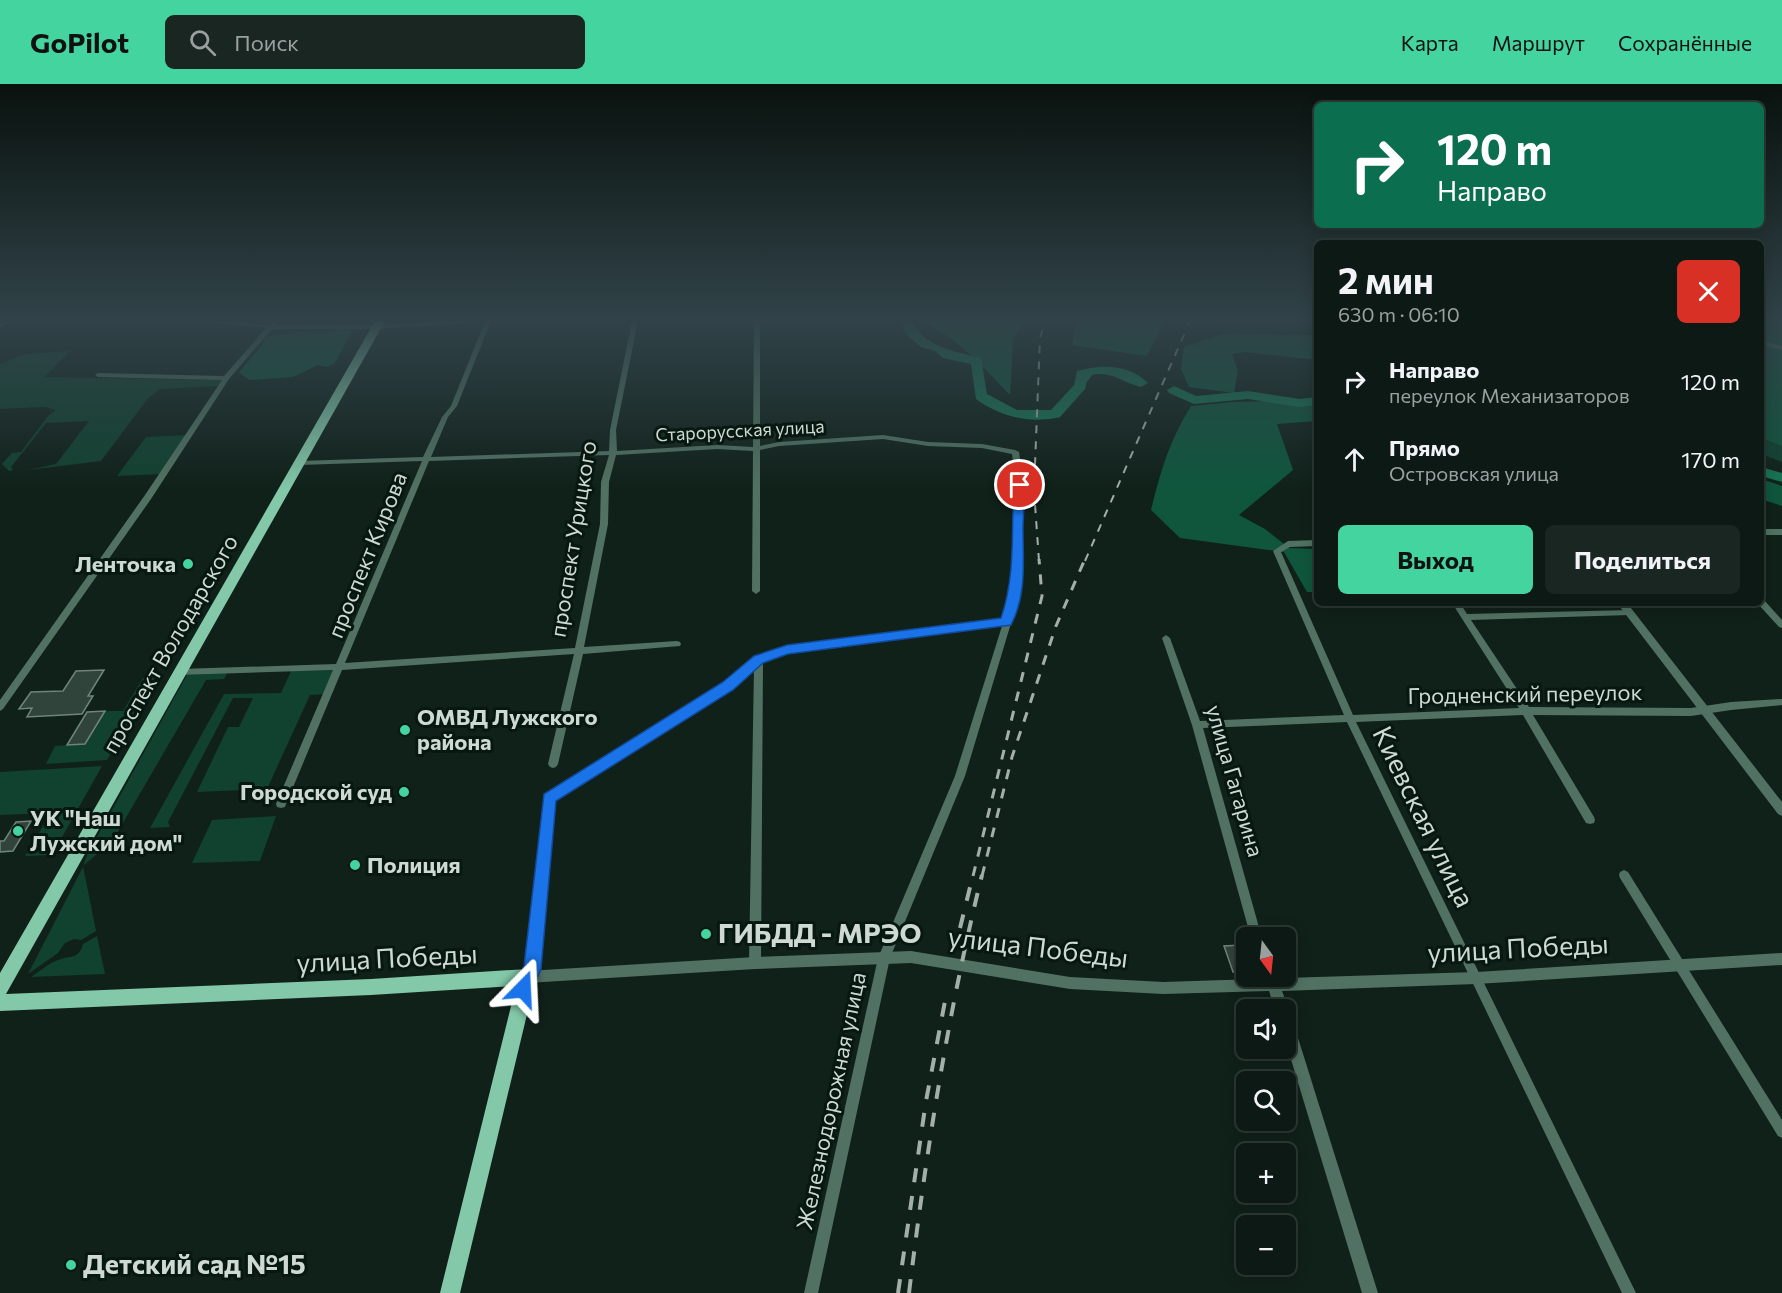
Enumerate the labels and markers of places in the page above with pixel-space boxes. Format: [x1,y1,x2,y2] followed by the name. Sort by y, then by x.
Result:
[994,459,1045,510] pin
[75,550,176,577] place label: Ленточка
[181,557,195,571] marker: Ленточка
[417,703,598,755] place label: ОМВД Лужского района
[398,723,412,737] marker: ОМВД Лужского района
[240,778,392,805] place label: Городской суд
[397,785,411,799] marker: Городской суд
[30,804,182,856] place label: УК "Наш Лужский дом"
[11,824,25,838] marker: УК "Наш Лужский дом"
[367,851,461,878] place label: Полиция
[348,858,362,872] marker: Полиция
[718,916,921,949] place label: ГИБДД - МРЭО
[699,927,713,941] marker: ГИБДД - МРЭО
[83,1247,306,1280] place label: Детский сад №15
[64,1258,78,1272] marker: Детский сад №15

